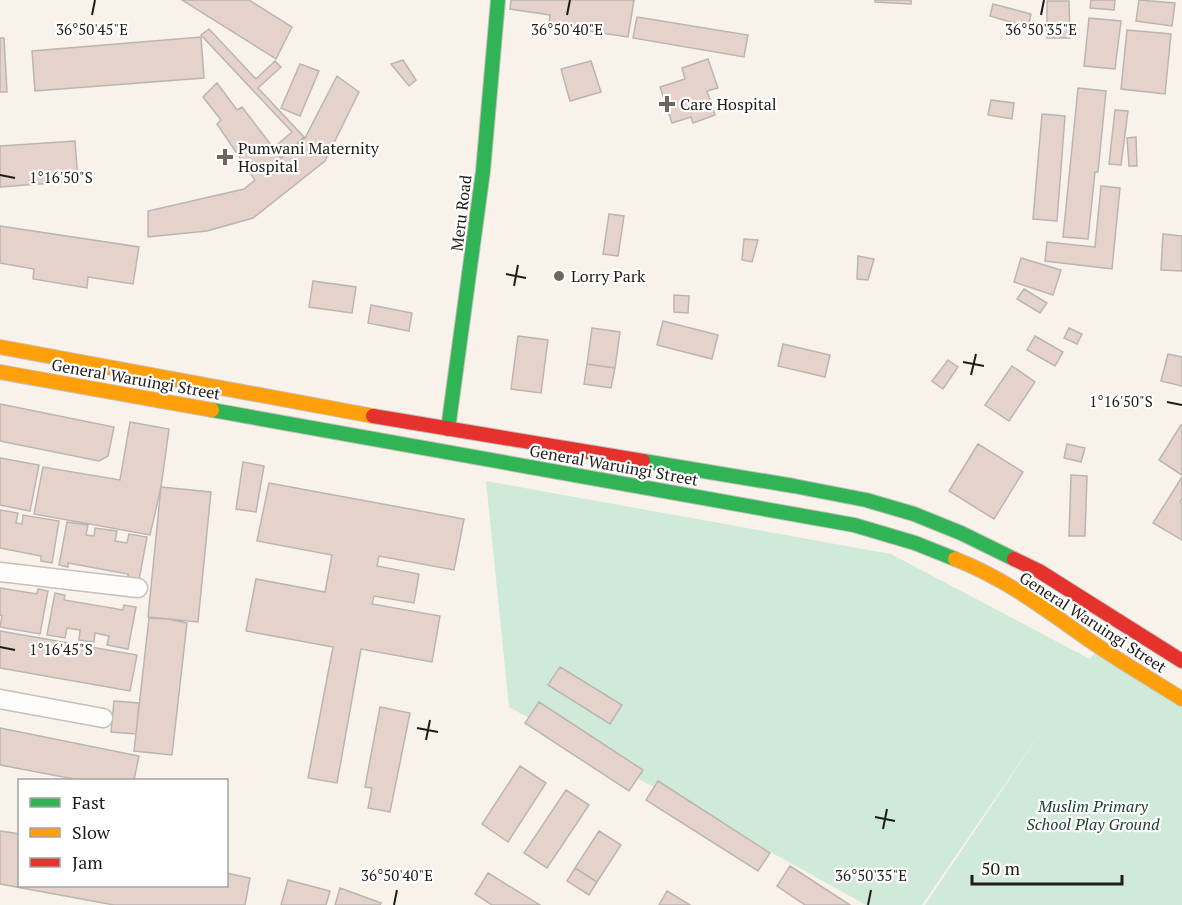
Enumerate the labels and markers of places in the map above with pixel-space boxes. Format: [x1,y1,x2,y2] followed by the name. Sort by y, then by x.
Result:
[680,93,777,115] place label: Care Hospital
[658,95,676,113] marker: Care Hospital
[238,137,380,177] place label: Pumwani Maternity Hospital
[216,148,234,166] marker: Pumwani Maternity Hospital
[571,265,646,287] place label: Lorry Park
[552,269,566,283] marker: Lorry Park

